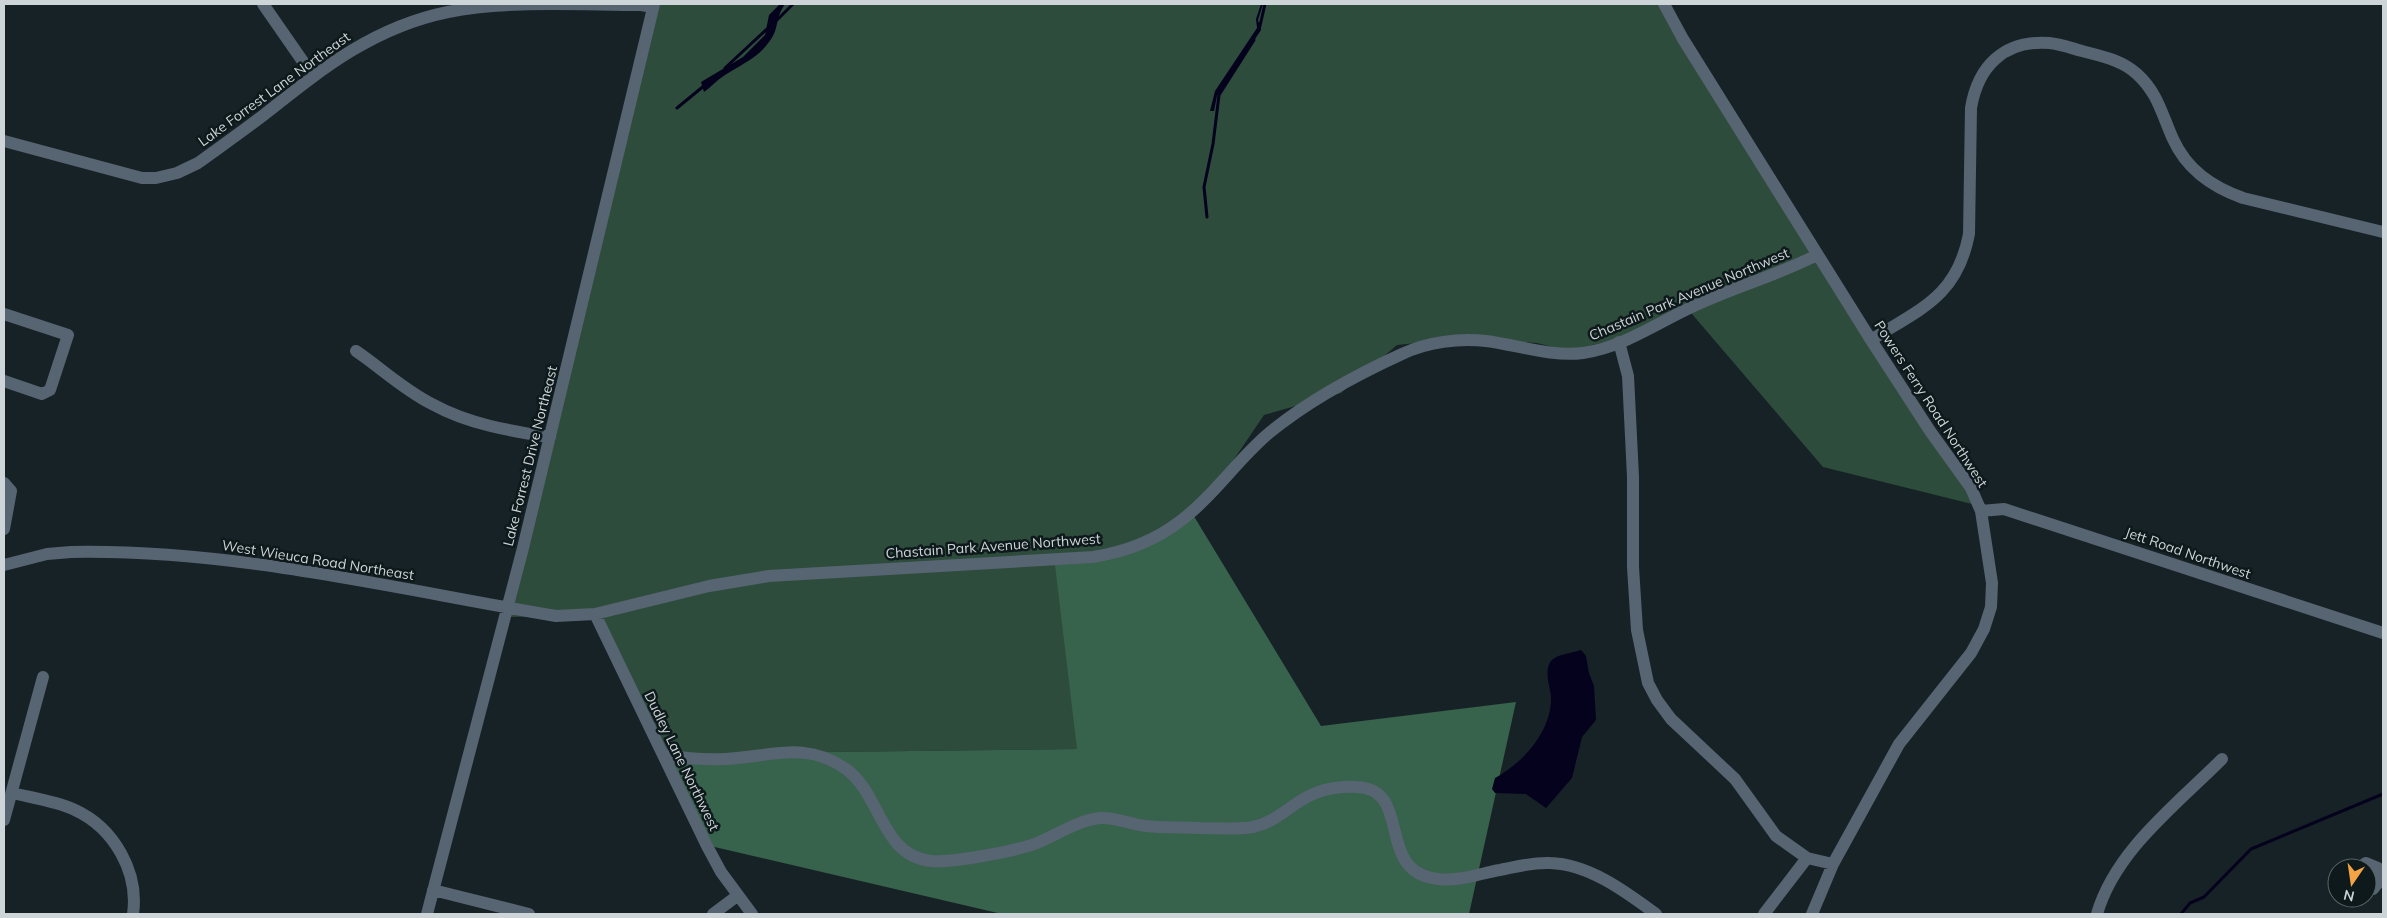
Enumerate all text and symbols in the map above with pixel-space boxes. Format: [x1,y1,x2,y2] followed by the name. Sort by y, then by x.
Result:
[195,28,354,150] street label: Lake Forrest Lane Northeast
[1586,244,1792,344] street label: Chastain Park Avenue Northwest
[1870,317,1992,491] street label: Powers Ferry Road Northwest
[499,364,561,548] street label: Lake Forrest Drive Northeast
[2123,523,2253,583] street label: Jett Road Northwest
[885,529,1101,562] street label: Chastain Park Avenue Northwest
[221,536,415,584] street label: West Wieuca Road Northeast
[640,688,724,834] street label: Dudley Lane Northwest
[2327,858,2377,908] north arrow
[2342,886,2356,906] text: N

